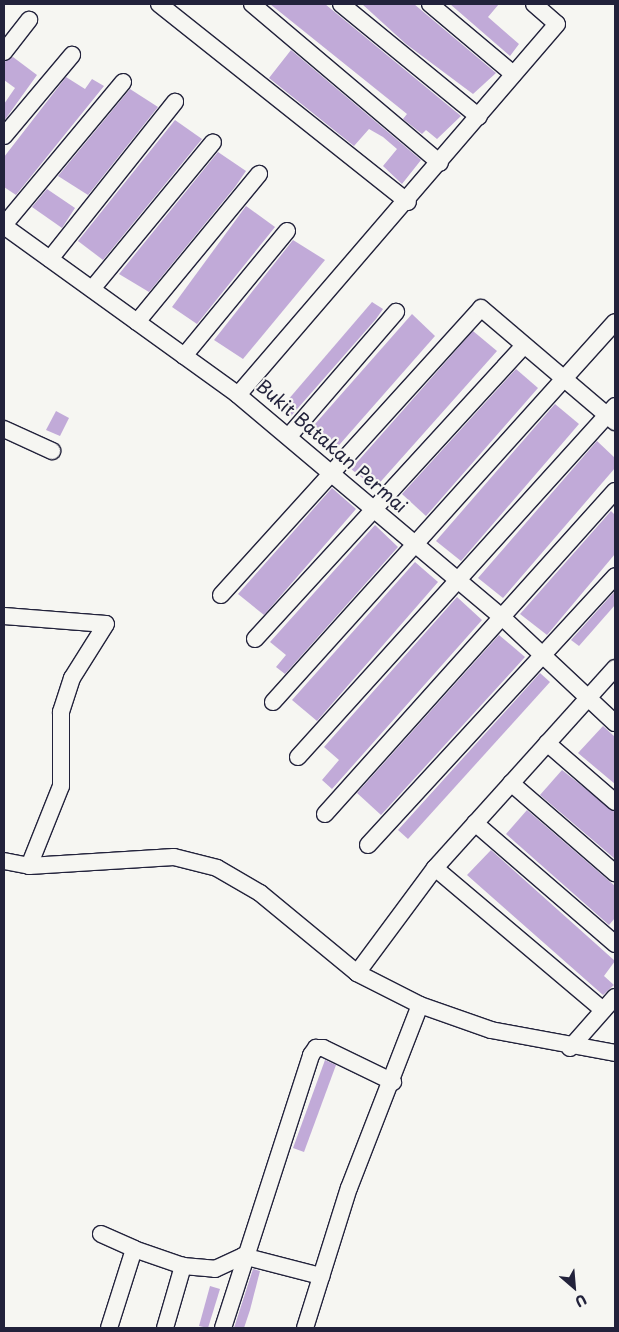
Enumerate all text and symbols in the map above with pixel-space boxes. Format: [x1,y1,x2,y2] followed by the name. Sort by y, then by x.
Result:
[252,374,412,518] street label: Bukit Batakan Permai
[549,1262,599,1312] north arrow
[572,1289,591,1313] text: U

